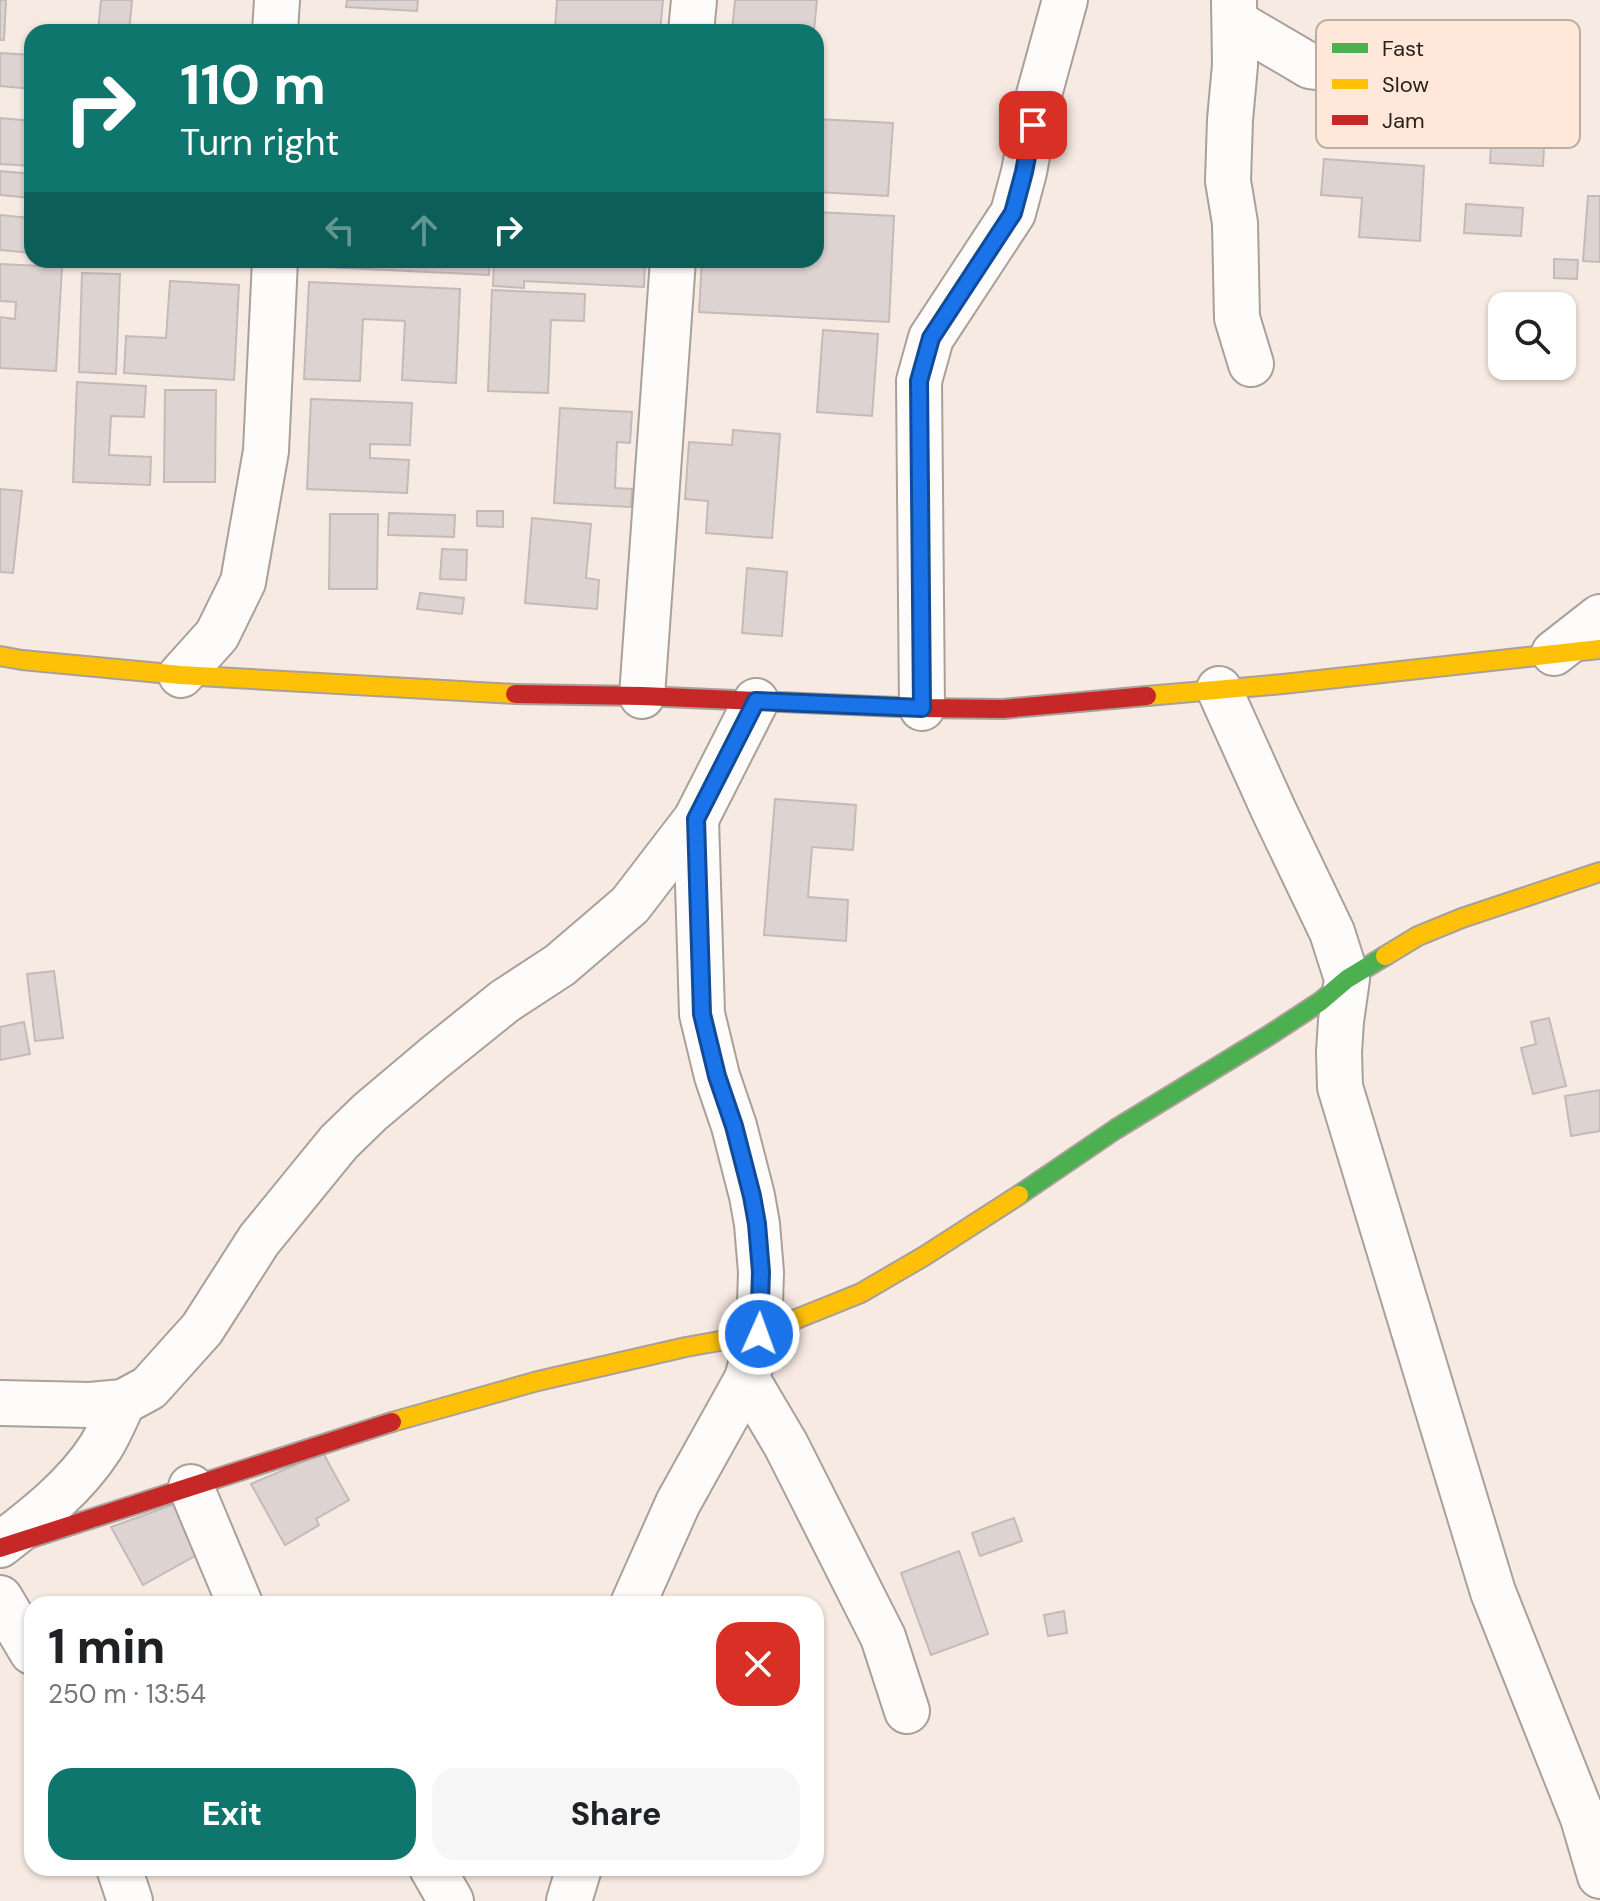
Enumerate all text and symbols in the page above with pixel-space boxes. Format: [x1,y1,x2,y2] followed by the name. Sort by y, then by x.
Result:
[1316,20,1580,148] legend
[1382,34,1424,63] text: Fast
[180,48,326,121] text: 110 m
[48,56,152,160] icon: right
[1382,70,1429,99] text: Slow
[999,91,1067,159] pin
[1011,103,1055,147] icon: arrive
[1382,106,1425,135] text: Jam
[180,119,339,166] text: Turn right
[318,208,362,252] icon: left
[402,208,446,252] icon: ahead
[486,208,530,252] icon: right
[1488,292,1576,380] map controls
[1488,292,1576,380] button: search
[717,1292,801,1376] position arrow
[48,1615,165,1678] text: 1 min
[716,1622,800,1706] button: close
[48,1677,206,1711] text: 250 m · 13:54
[48,1768,416,1860] button: Exit
[432,1768,800,1860] button: Share

